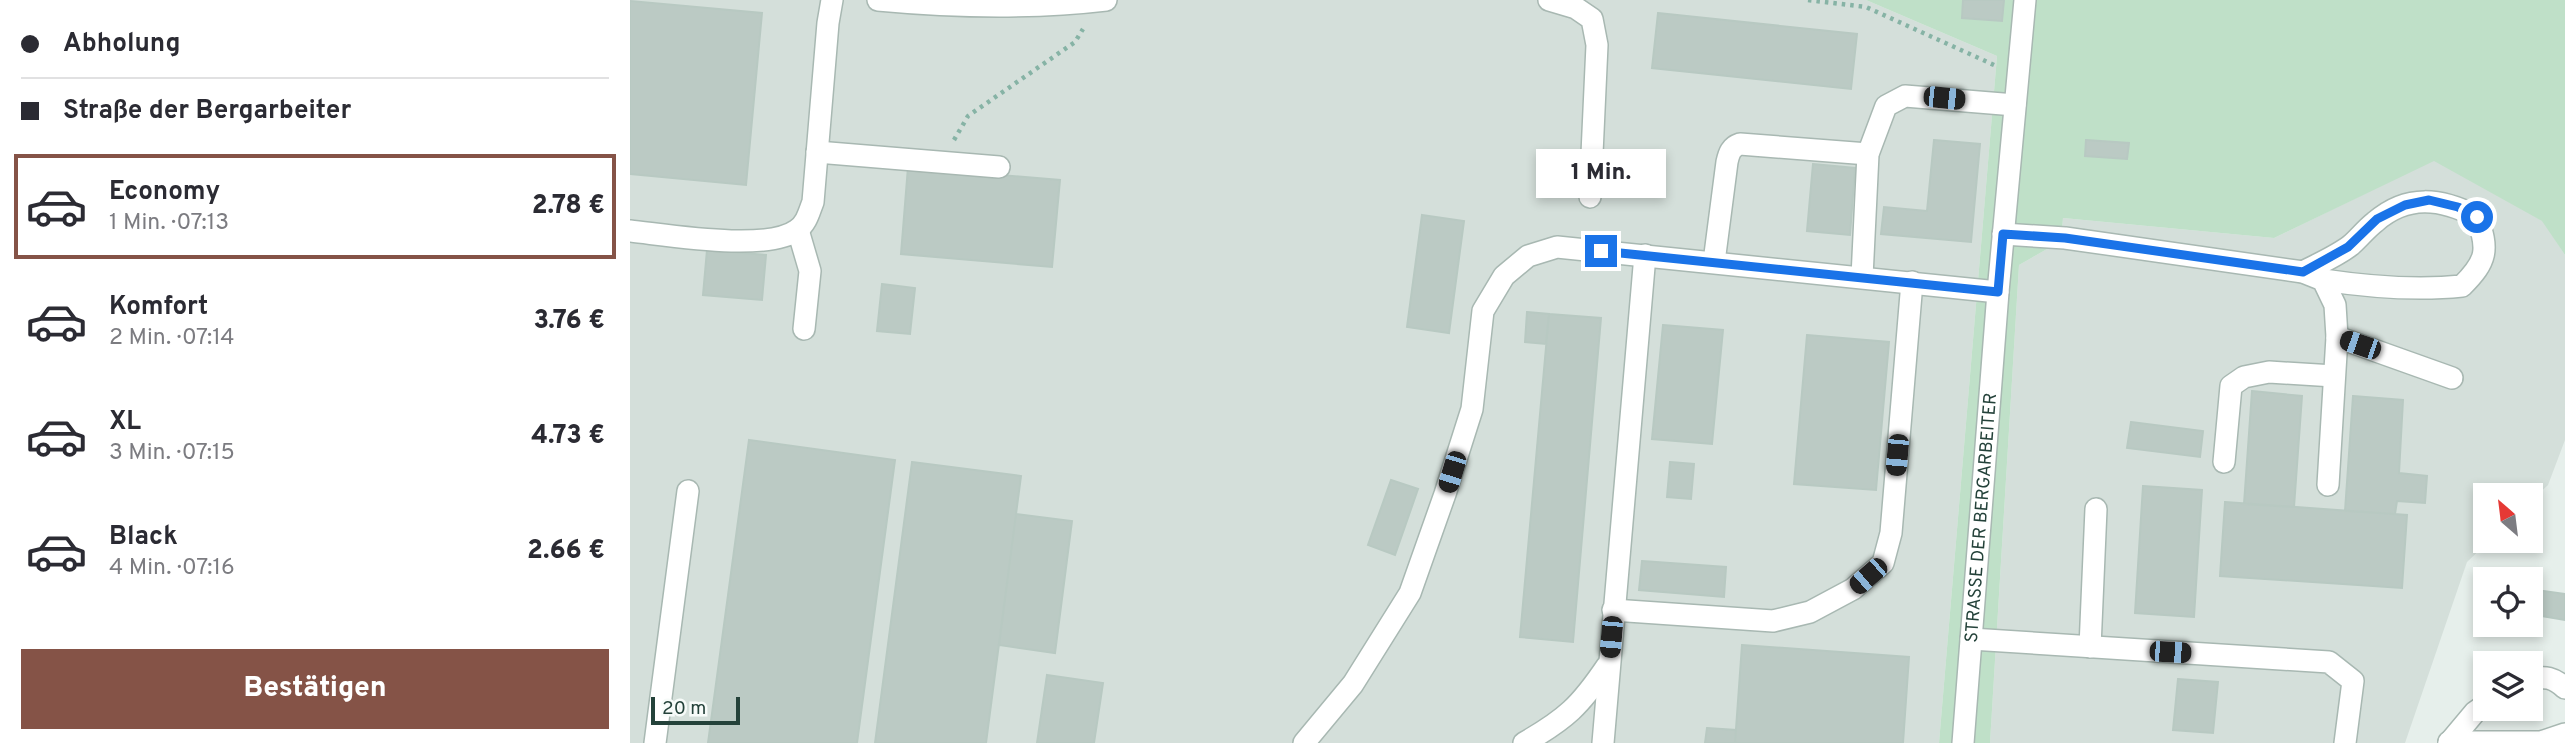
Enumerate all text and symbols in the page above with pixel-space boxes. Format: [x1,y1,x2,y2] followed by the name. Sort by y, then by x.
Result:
[63,28,180,61] text: Abholung
[1923,85,1966,111] car
[63,95,351,128] text: Straße der Bergarbeiter
[1536,149,1666,198] callout: 1 Min.
[1571,159,1631,188] text: 1 Min.
[25,175,88,238] icon: car
[109,176,220,209] text: Economy
[532,190,605,223] text: 2.78 €
[2461,201,2493,233] route start
[109,209,229,238] text: 1 Min. · 07:13
[1585,235,1617,267] route end
[25,290,88,353] icon: car
[109,291,208,324] text: Komfort
[534,305,605,338] text: 3.76 €
[109,324,235,353] text: 2 Min. · 07:14
[2337,328,2384,362] car
[1961,392,2003,644] street label: STRASSE DER BERGARBEITER
[25,405,88,468] icon: car
[109,406,141,439] text: XL
[531,420,605,453] text: 4.73 €
[1885,433,1910,477] car
[109,439,235,468] text: 3 Min. · 07:15
[1436,449,1469,495] car
[2473,483,2543,553] north arrow
[2473,483,2543,721] map controls
[25,520,88,583] icon: car
[109,521,178,554] text: Black
[527,535,605,568] text: 2.66 €
[109,554,235,583] text: 4 Min. · 07:16
[1846,554,1891,598] car
[2473,567,2543,637] button: locate
[1599,615,1624,659] car
[2149,640,2192,664] car
[21,649,609,729] button: Bestätigen
[2473,651,2543,721] button: layers
[651,694,740,726] scale bar
[662,697,706,721] text: 20 m

